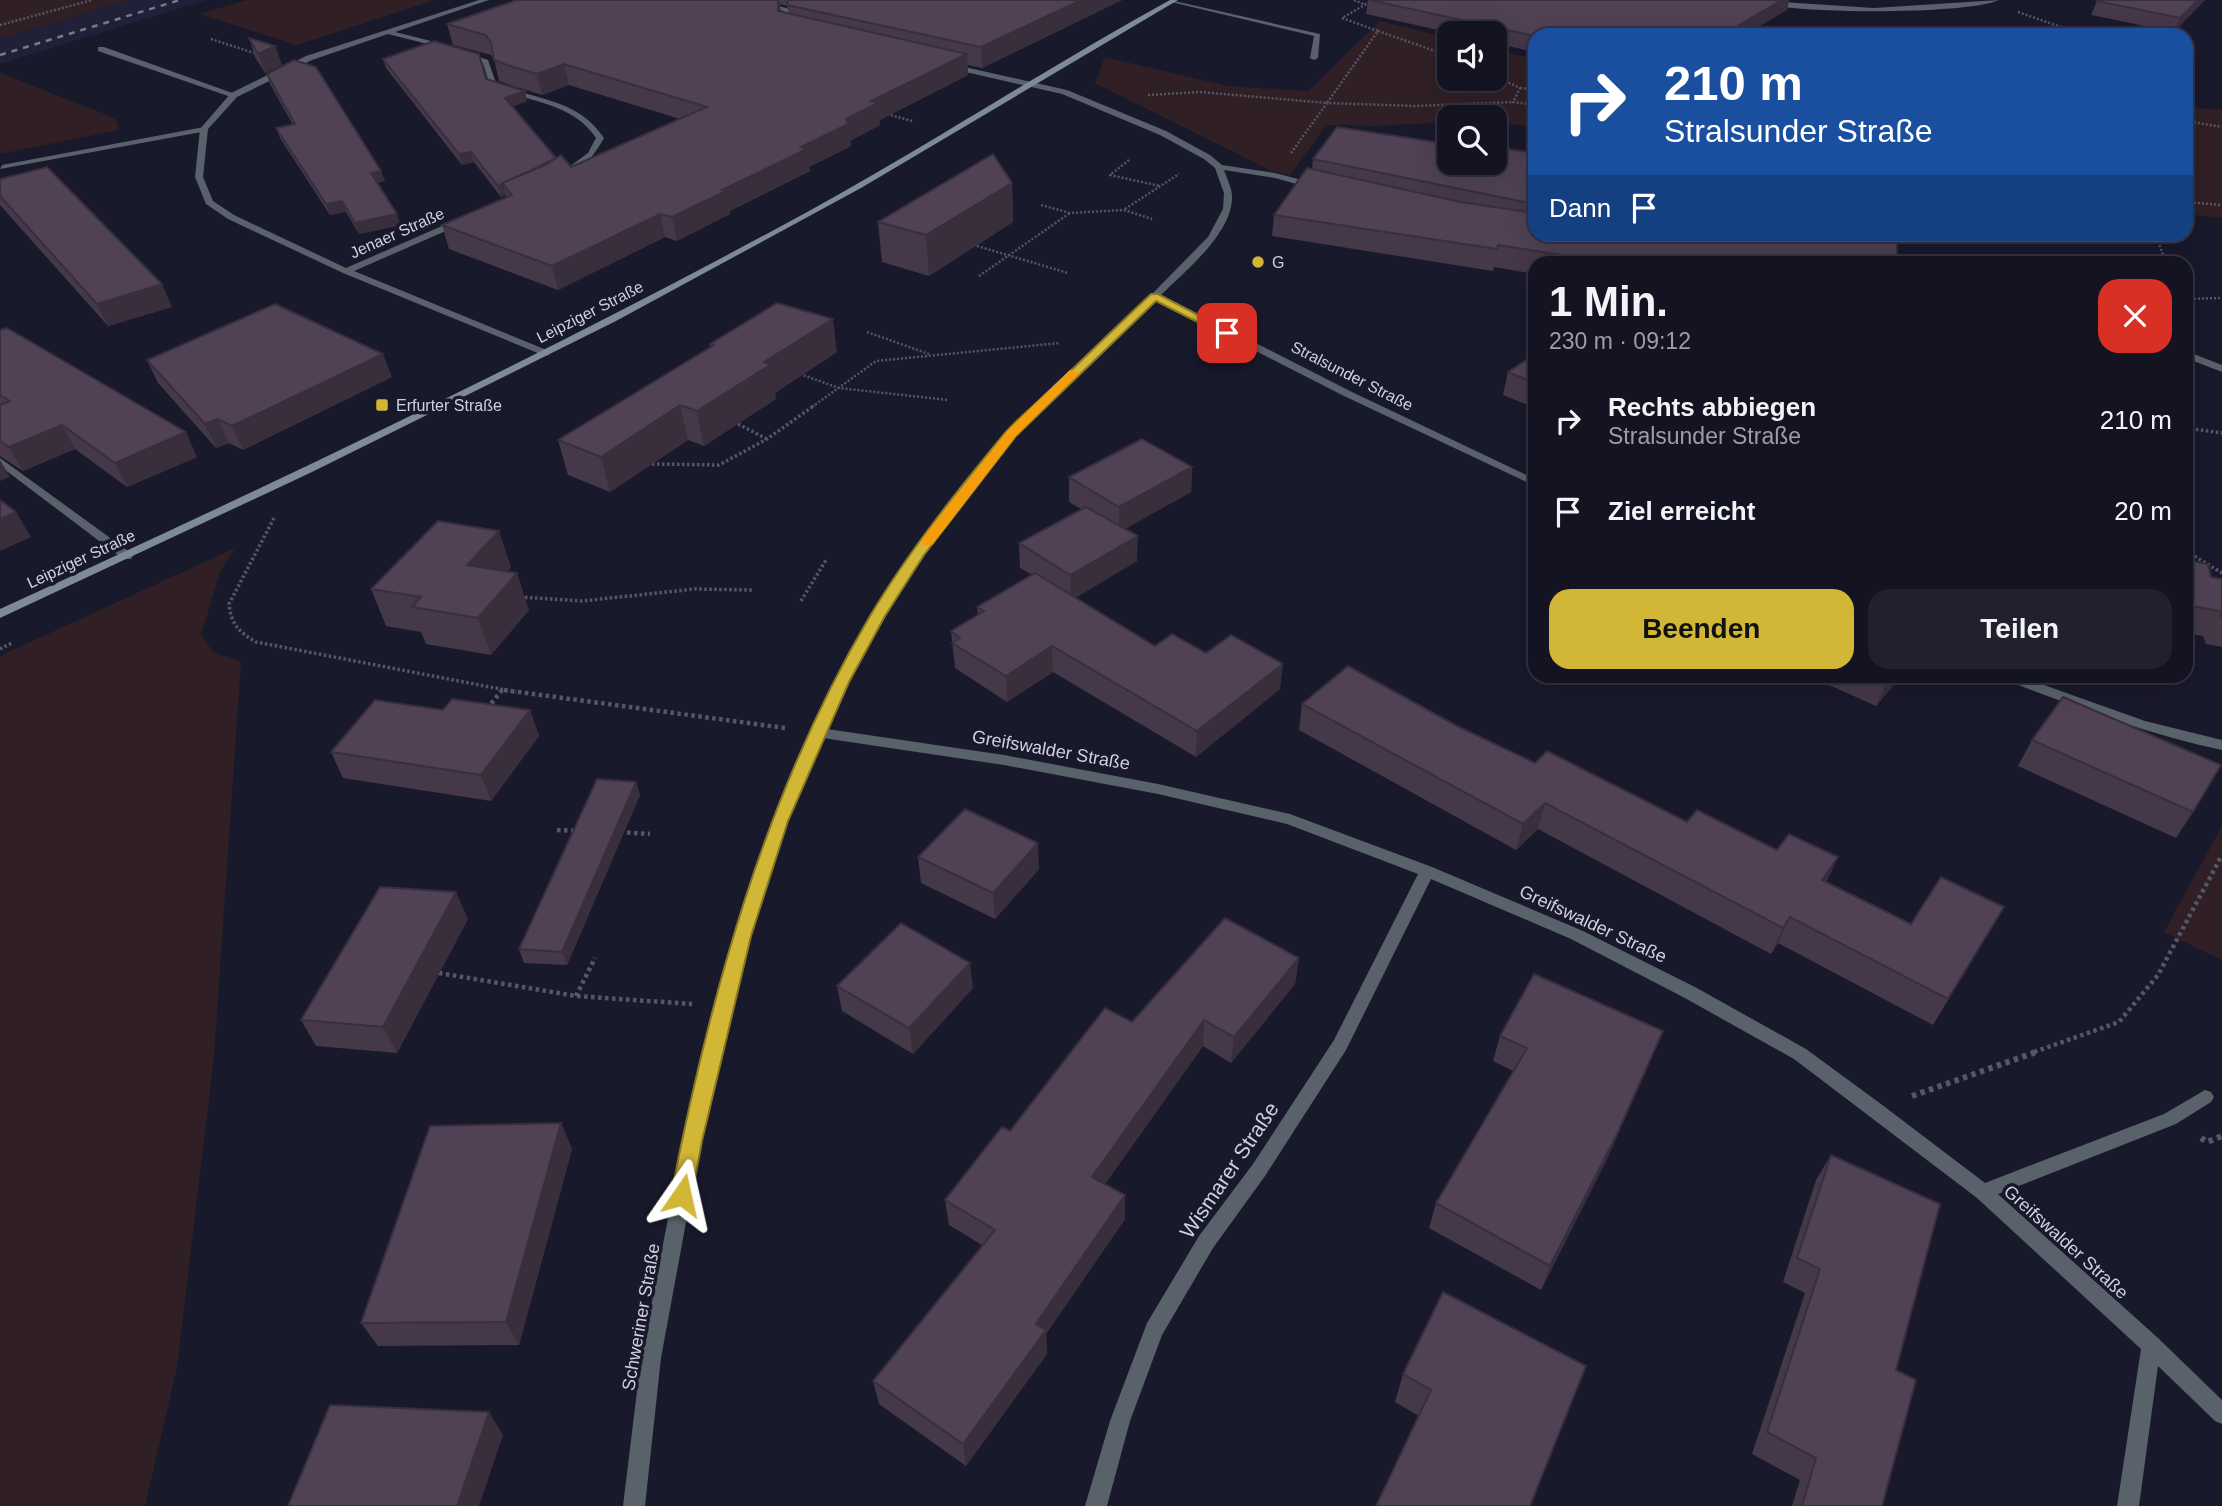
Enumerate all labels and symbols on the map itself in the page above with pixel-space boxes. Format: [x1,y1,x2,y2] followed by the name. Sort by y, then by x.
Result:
[347,205,447,261] street label: Jenaer Straße
[1250,254,1266,270] marker: G
[1272,254,1284,271] place label: G
[534,278,646,346] street label: Leipziger Straße
[1197,303,1257,363] pin
[1288,338,1416,414] street label: Stralsunder Straße
[374,397,390,413] marker: Erfurter Straße
[396,397,502,414] place label: Erfurter Straße
[24,526,138,592] street label: Leipziger Straße
[970,726,1132,774] street label: Greifswalder Straße
[1516,881,1670,967] street label: Greifswalder Straße
[1175,1098,1283,1242] street label: Wismarer Straße
[645,1158,719,1232] position arrow
[2000,1181,2132,1303] street label: Greifswalder Straße
[618,1242,664,1392] street label: Schweriner Straße

